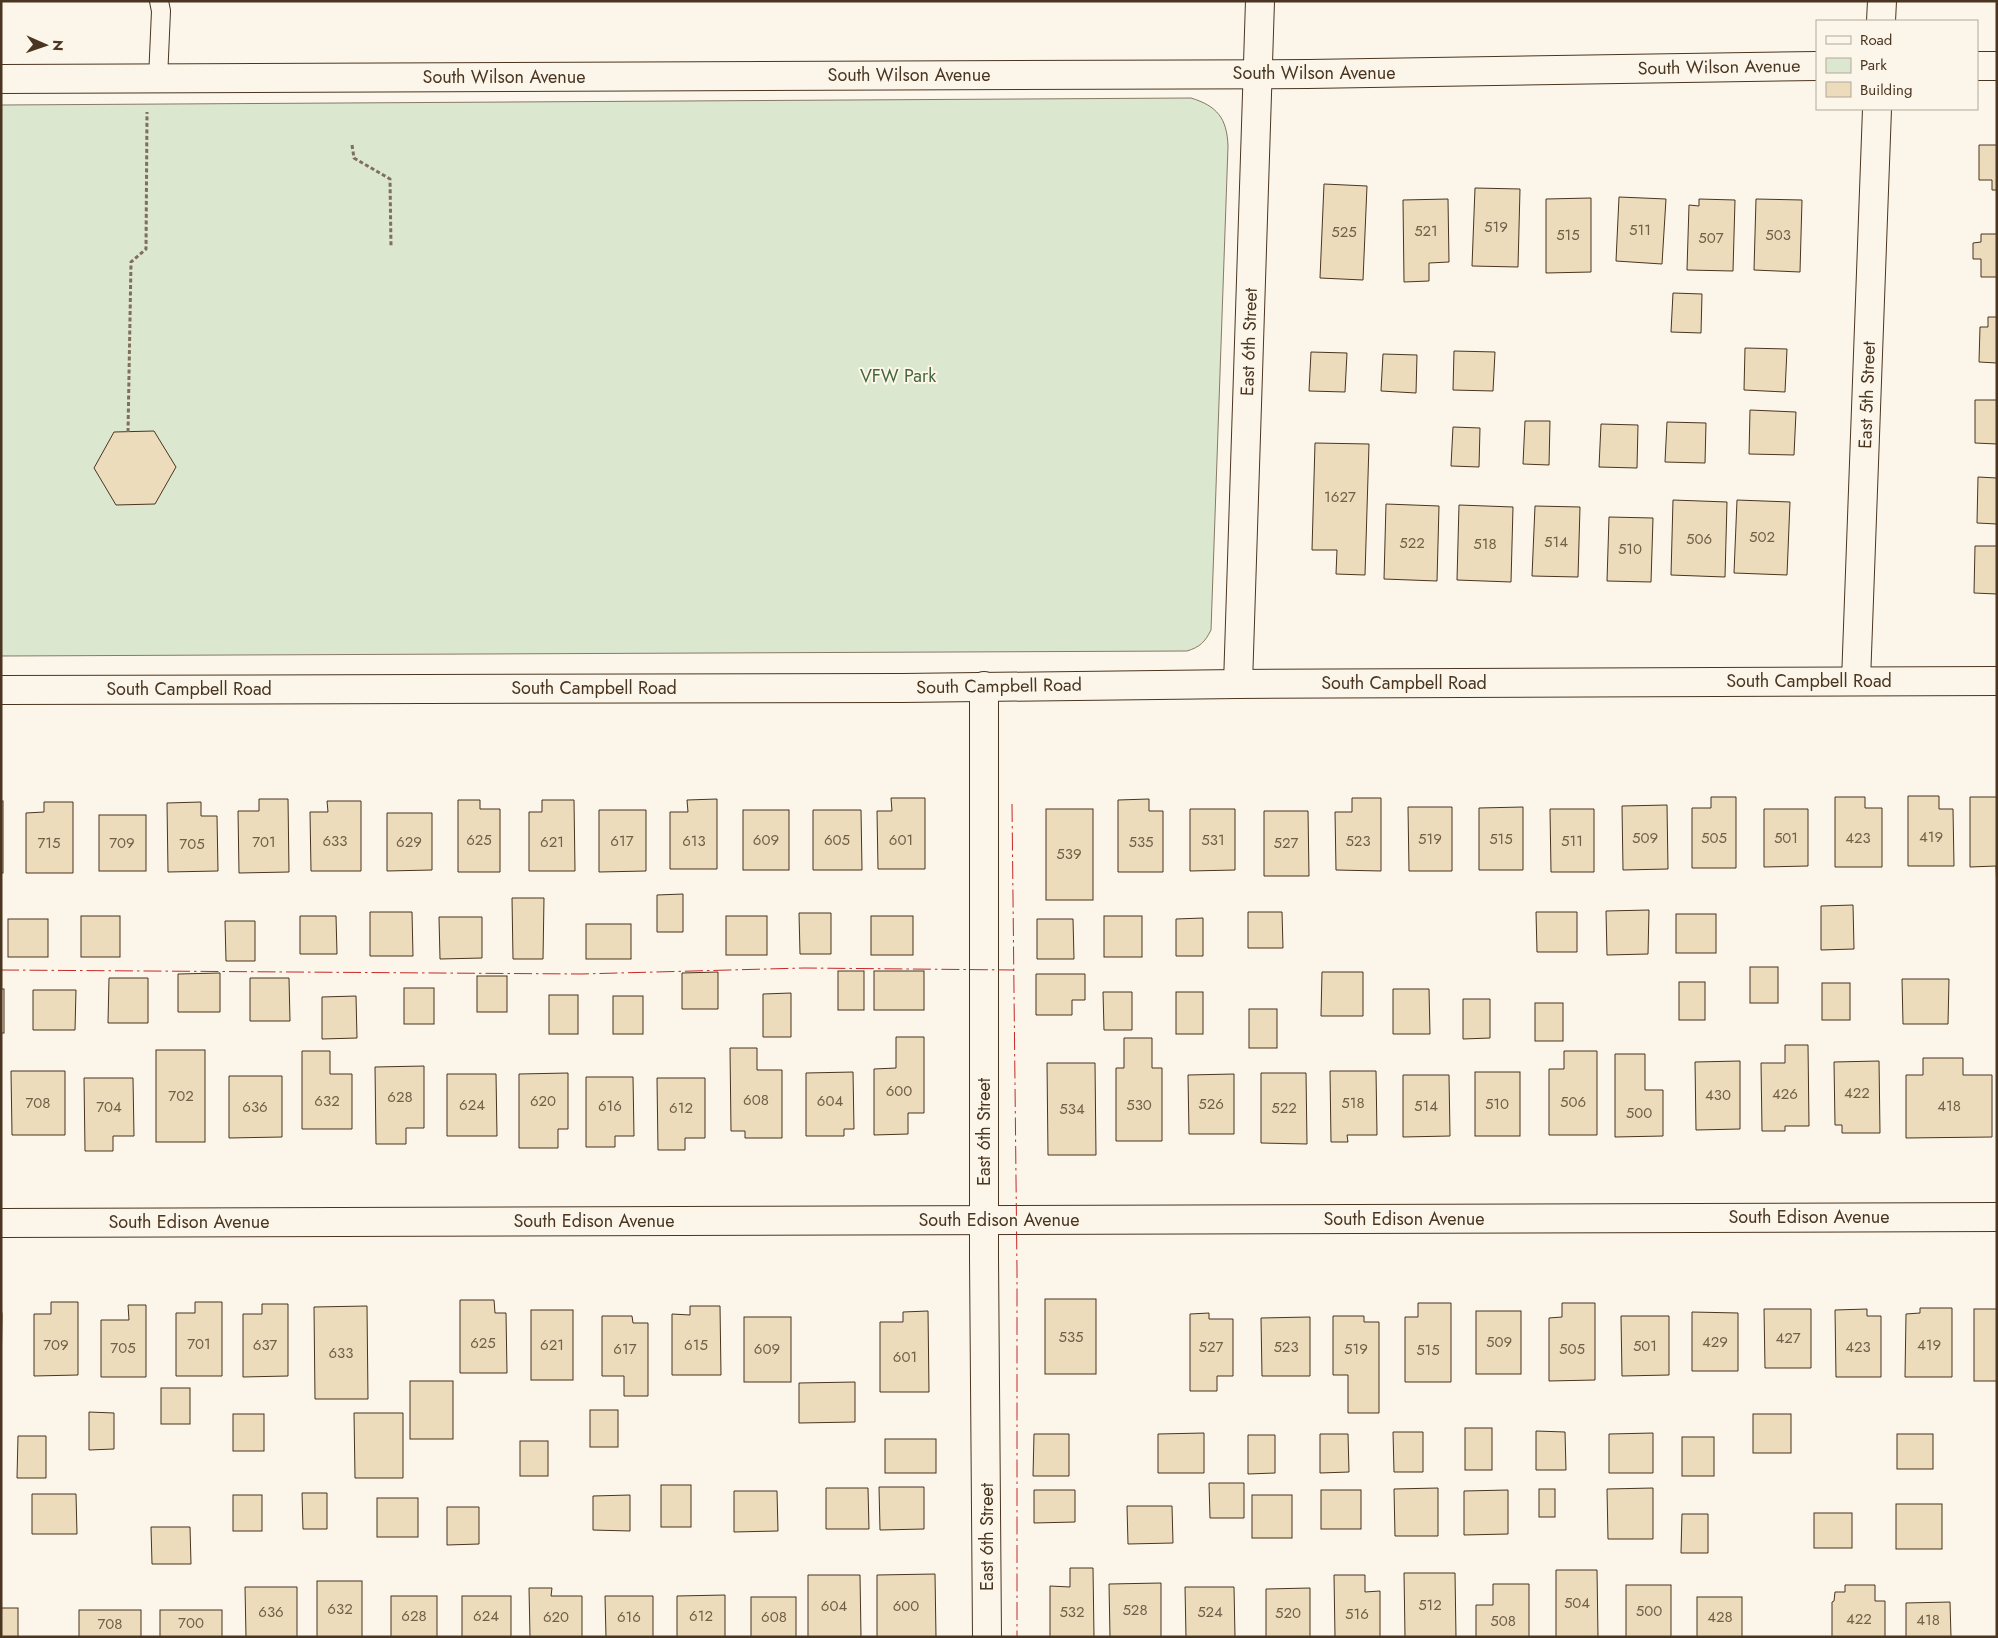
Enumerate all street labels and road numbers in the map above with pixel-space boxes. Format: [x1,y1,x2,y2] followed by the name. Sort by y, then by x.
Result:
[1637,53,1801,81] street label: South Wilson Avenue
[1233,60,1395,86] street label: South Wilson Avenue
[828,62,990,88] street label: South Wilson Avenue
[423,64,585,90] street label: South Wilson Avenue
[1234,287,1264,396] street label: East 6th Street
[1852,340,1882,449] street label: East 5th Street
[1726,668,1892,694] street label: South Campbell Road
[1321,670,1487,696] street label: South Campbell Road
[916,672,1082,700] street label: South Campbell Road
[511,675,677,701] street label: South Campbell Road
[106,676,272,702] street label: South Campbell Road
[971,1077,997,1186] street label: East 6th Street
[1728,1204,1890,1230] street label: South Edison Avenue
[1323,1206,1485,1232] street label: South Edison Avenue
[918,1207,1080,1233] street label: South Edison Avenue
[513,1208,675,1234] street label: South Edison Avenue
[108,1209,270,1235] street label: South Edison Avenue
[974,1482,1000,1591] street label: East 6th Street

